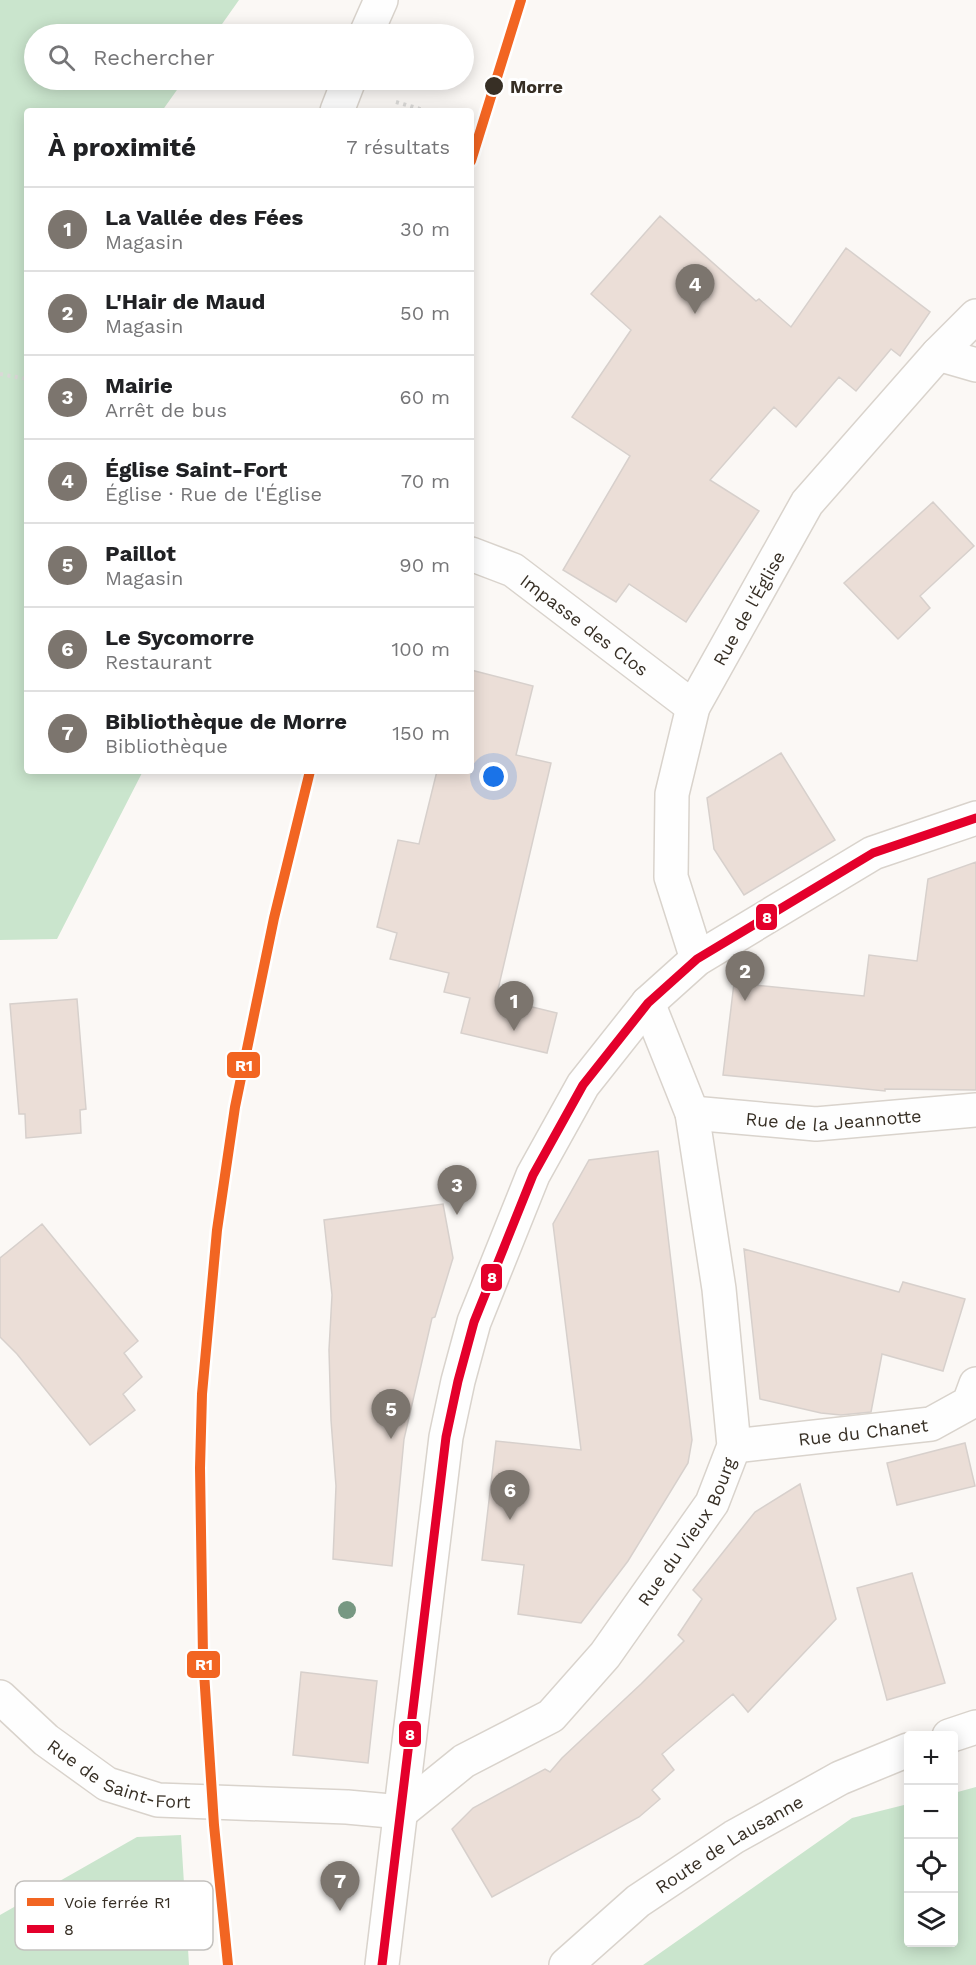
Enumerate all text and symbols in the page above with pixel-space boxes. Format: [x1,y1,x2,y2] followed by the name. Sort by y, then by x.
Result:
[24,24,474,90] search box
[45,41,78,74] icon: search
[93,45,215,70] text: Rechercher
[483,75,505,97] marker: Morre
[510,76,563,97] place label: Morre
[48,132,196,162] text: À proximité
[346,135,450,159] text: 7 résultats
[105,205,303,230] text: La Vallée des Fées
[63,217,72,241] text: 1
[400,217,450,241] text: 30 m
[105,230,183,254] text: Magasin
[676,264,714,314] pin: 4
[105,289,265,314] text: L'Hair de Maud
[62,301,73,325] text: 2
[400,301,450,325] text: 50 m
[105,314,183,338] text: Magasin
[105,373,173,398] text: Mairie
[62,385,73,409] text: 3
[400,385,450,409] text: 60 m
[105,398,227,422] text: Arrêt de bus
[105,457,287,482] text: Église Saint-Fort
[61,469,74,493] text: 4
[401,469,450,493] text: 70 m
[105,482,322,506] text: Église · Rue de l'Église
[105,541,176,566] text: Paillot
[708,547,789,669] street label: Rue de l'Église
[62,553,73,577] text: 5
[399,553,450,577] text: 90 m
[105,566,183,590] text: Magasin
[517,569,653,680] street label: Impasse des Clos
[105,625,254,650] text: Le Sycomorre
[61,637,74,661] text: 6
[391,637,450,661] text: 100 m
[105,650,212,674] text: Restaurant
[105,709,347,734] text: Bibliothèque de Morre
[61,721,74,745] text: 7
[392,721,450,745] text: 150 m
[105,734,228,758] text: Bibliothèque
[479,762,508,791] your location
[755,903,778,931] line badge: 8
[762,908,772,927] text: 8
[726,952,764,1001] pin: 2
[494,982,534,1031] pin: 1
[226,1051,261,1079] line badge: R1
[235,1056,253,1075] text: R1
[745,1104,922,1135] street label: Rue de la Jeannotte
[438,1166,476,1215] pin: 3
[480,1263,503,1292] line badge: 8
[487,1268,497,1287] text: 8
[372,1390,410,1439] pin: 5
[797,1414,930,1449] street label: Rue du Chanet
[633,1454,739,1609] street label: Rue du Vieux Bourg
[490,1470,530,1520] pin: 6
[186,1650,221,1679] line badge: R1
[195,1655,213,1674] text: R1
[398,1720,422,1748] line badge: 8
[405,1725,415,1744] text: 8
[904,1731,958,1947] map controls
[904,1731,958,1785] button: +
[44,1734,191,1812] street label: Rue de Saint-Fort
[904,1785,958,1839] button: −
[651,1790,807,1897] street label: Route de Lausanne
[904,1839,958,1893] button: locate
[320,1862,360,1911] pin: 7
[15,1881,213,1950] legend
[64,1893,171,1912] text: Voie ferrée R1
[904,1893,958,1947] button: layers
[64,1920,74,1939] text: 8

